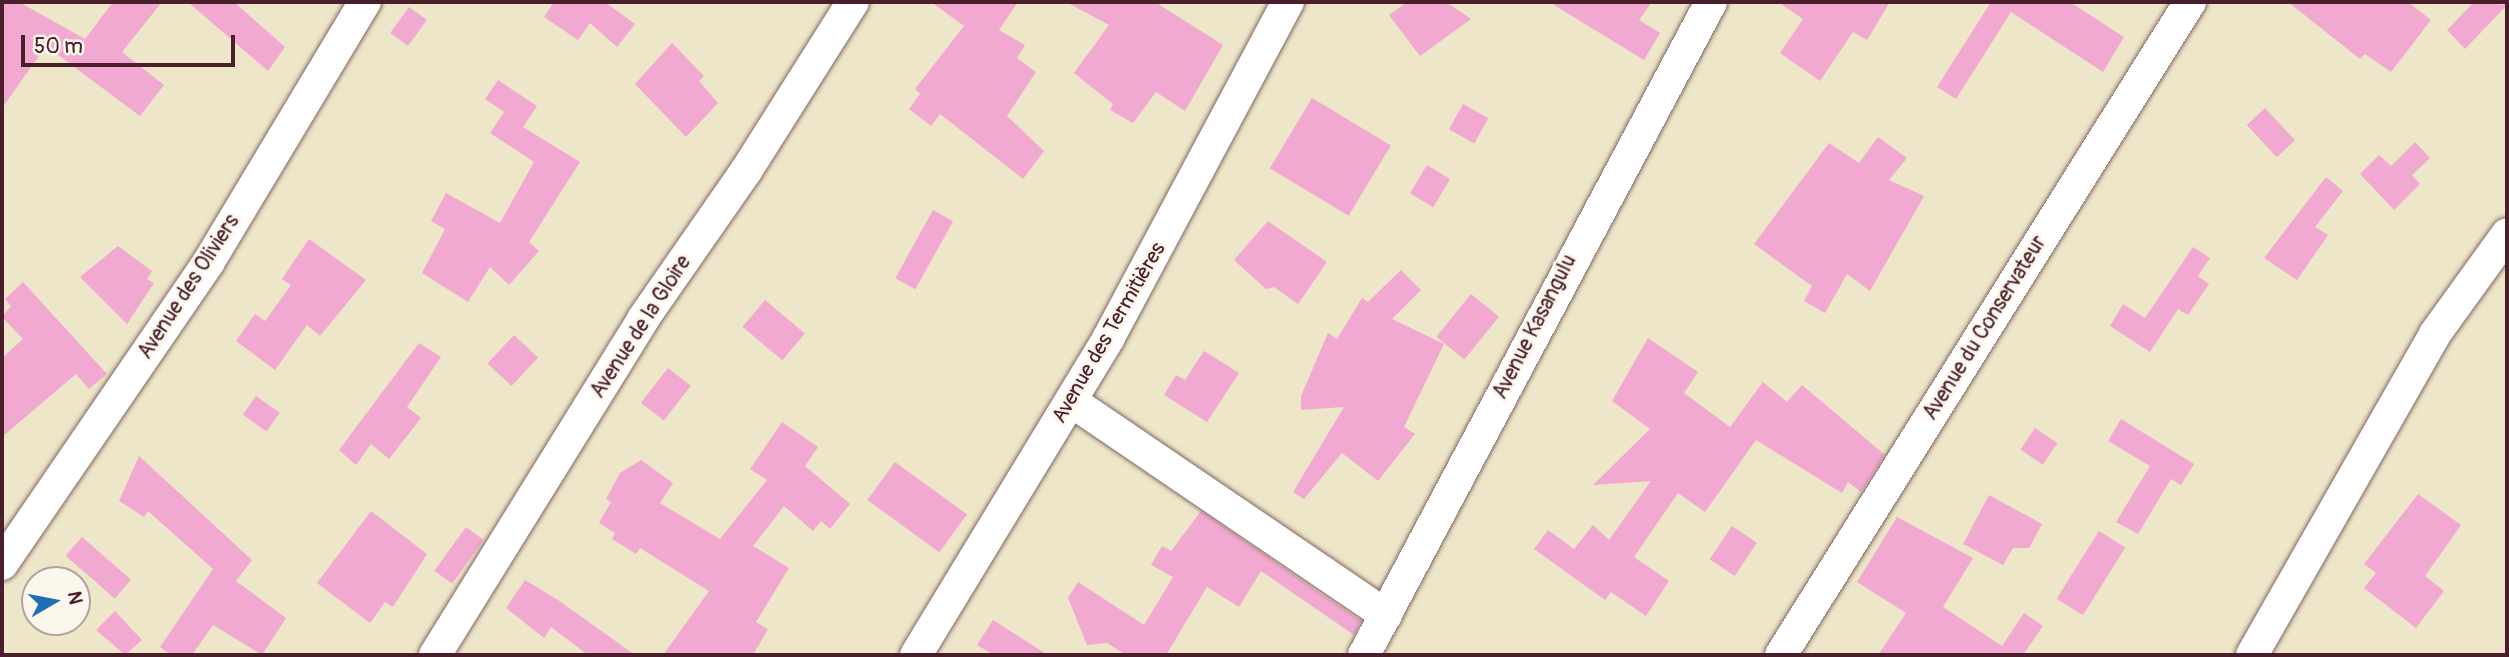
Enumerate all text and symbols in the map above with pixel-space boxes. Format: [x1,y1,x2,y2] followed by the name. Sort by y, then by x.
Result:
[24,21,238,65] scale bar
[34,33,83,60] text: 50 m
[133,210,245,364] street label: Avenue des Oliviers
[1918,231,2052,425] street label: Avenue du Conservateur
[1047,238,1171,428] street label: Avenue des Termitières
[586,251,696,403] street label: Avenue de la Gloire
[1488,251,1582,403] street label: Avenue Kasangulu
[21,566,91,636] north arrow
[62,589,88,606] text: N

